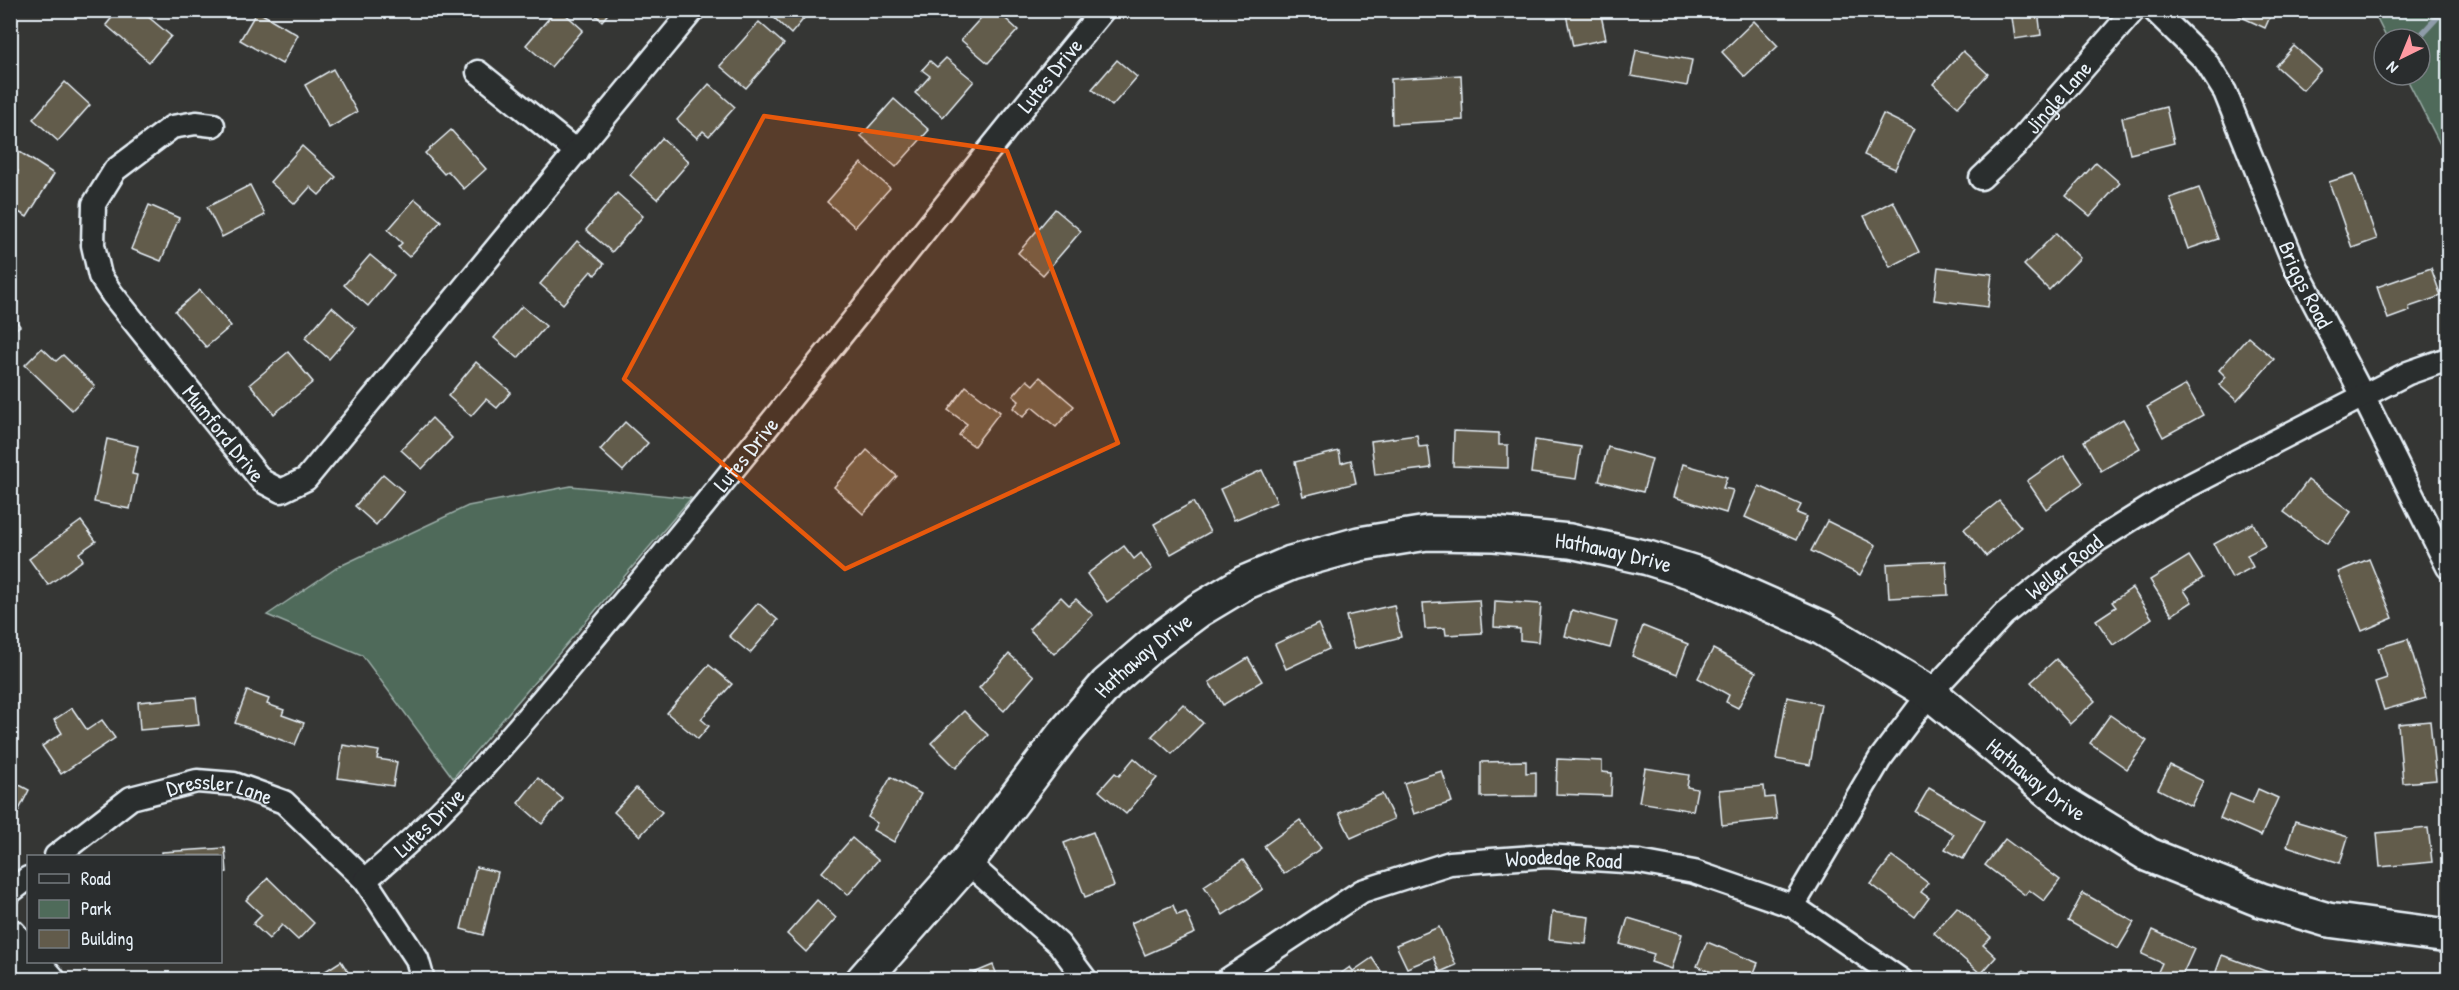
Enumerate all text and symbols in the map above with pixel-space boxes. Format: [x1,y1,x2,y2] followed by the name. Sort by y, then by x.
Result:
[2372,27,2432,87] north arrow
[1010,31,1089,119] street label: Lutes Drive
[2018,54,2099,140] street label: Jingle Lane
[2381,57,2402,79] text: N
[2272,237,2340,334] street label: Briggs Road
[175,378,272,489] street label: Mumford Drive
[706,410,785,498] street label: Lutes Drive
[1554,525,1676,580] street label: Hathaway Drive
[2019,527,2109,607] street label: Weller Road
[1087,605,1198,704] street label: Hathaway Drive
[1980,731,2092,828] street label: Hathaway Drive
[163,766,277,812] street label: Dressler Lane
[387,781,471,864] street label: Lutes Drive
[1504,841,1623,876] street label: Woodedge Road
[27,855,222,963] legend
[81,866,111,891] text: Road
[81,896,112,921] text: Park
[81,926,133,951] text: Building

